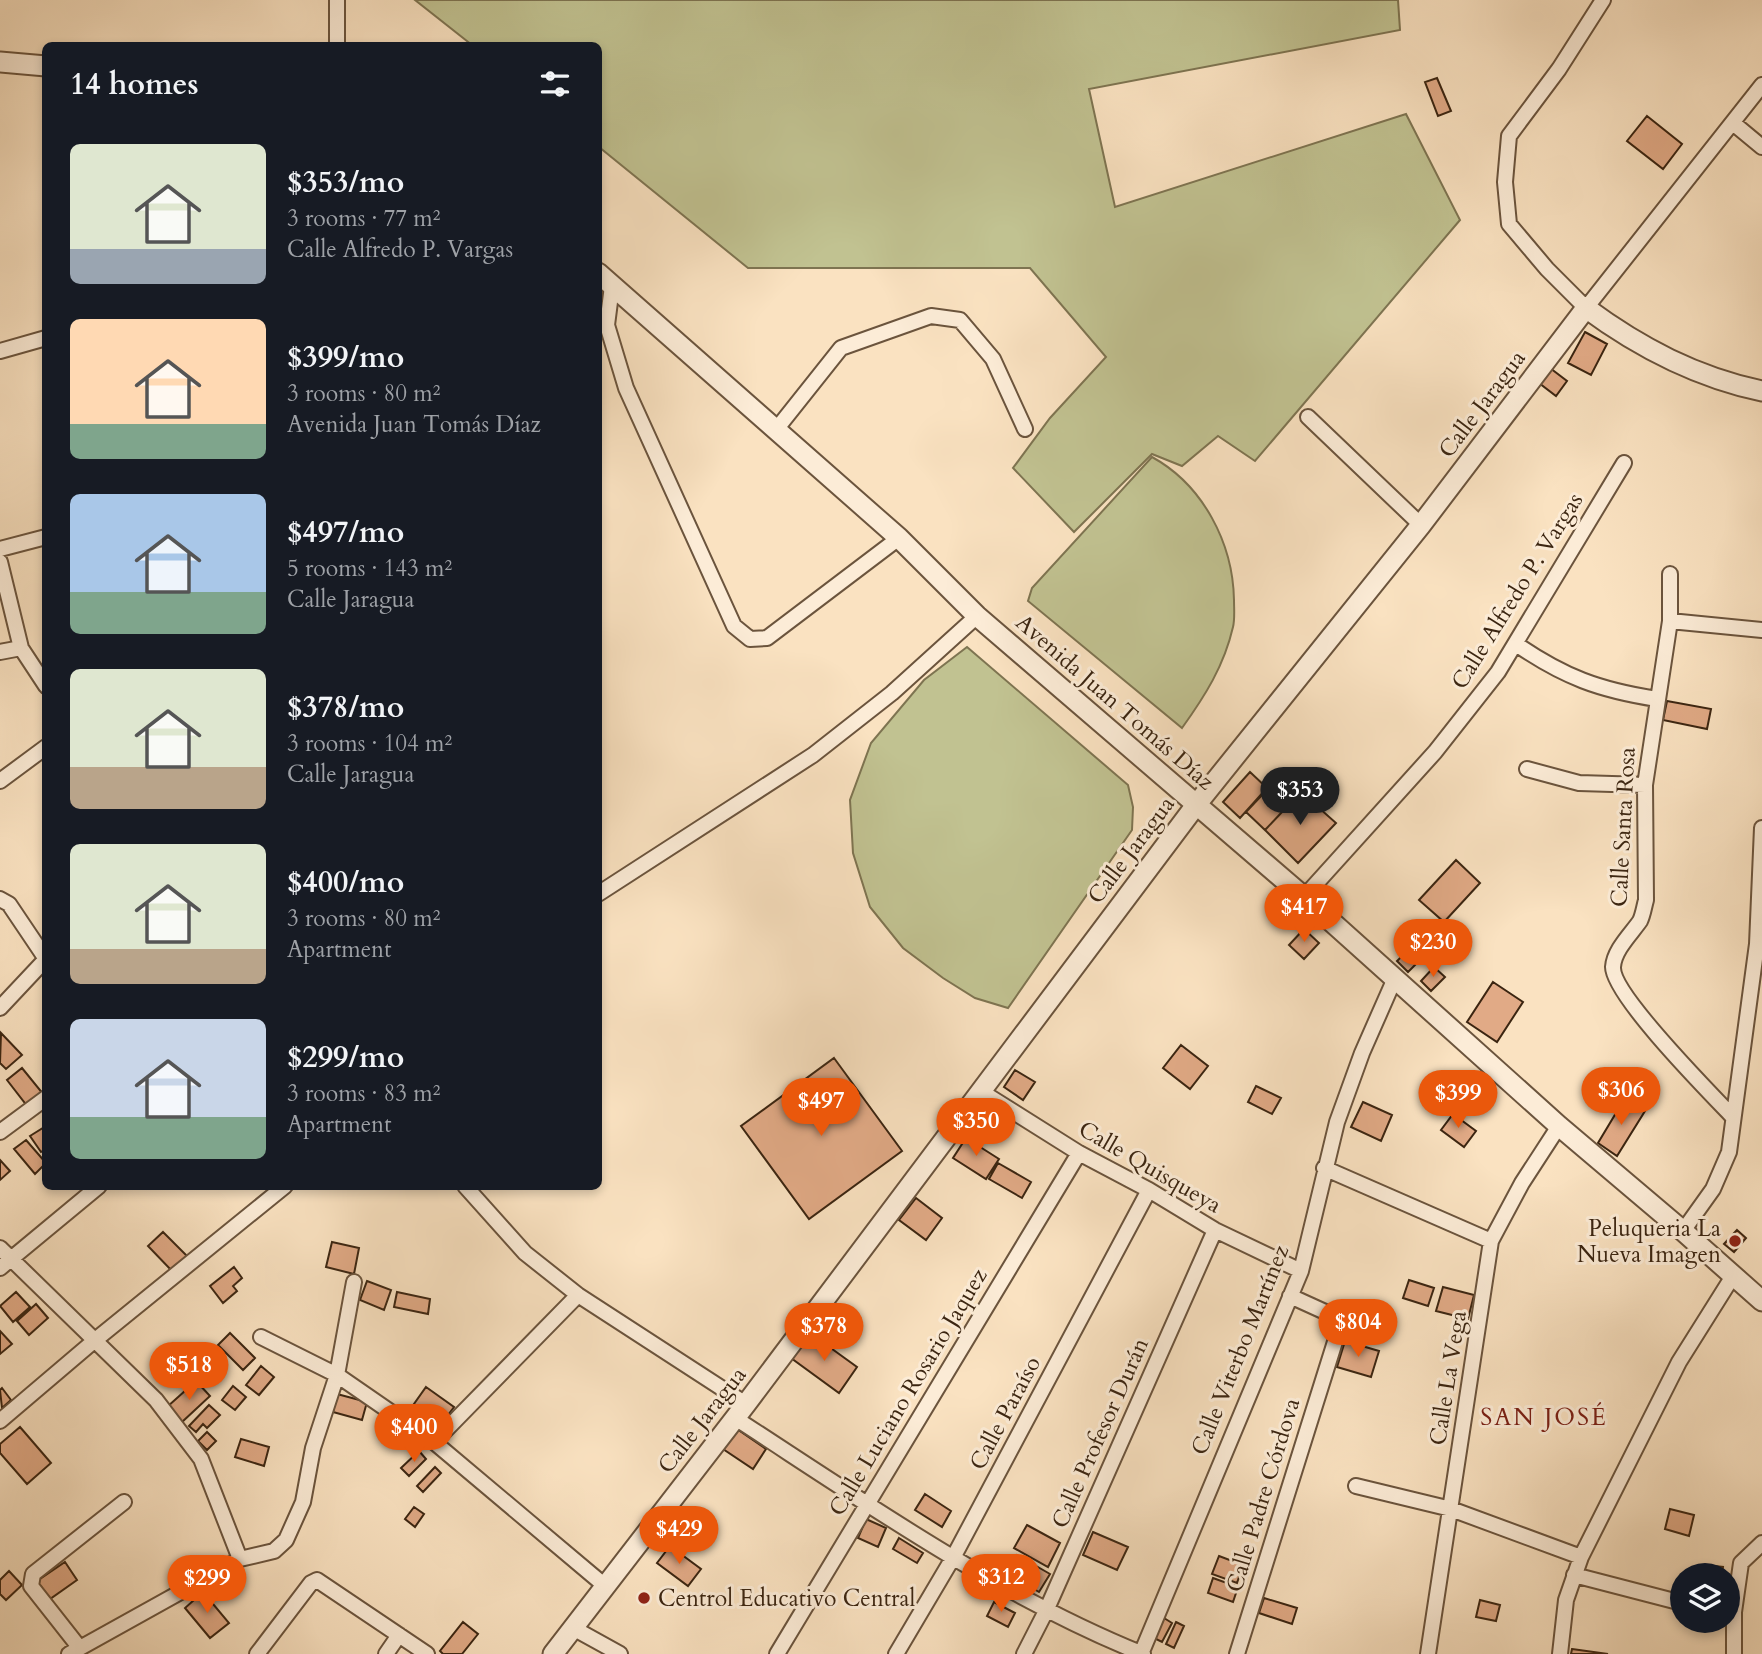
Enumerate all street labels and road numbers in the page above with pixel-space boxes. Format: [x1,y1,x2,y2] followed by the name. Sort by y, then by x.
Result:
[1431,344,1533,464] street label: Calle Jaragua
[1444,487,1590,695] street label: Calle Alfredo P. Vargas
[1009,607,1221,797] street label: Avenida Juan Tomás Díaz
[1603,746,1643,908] street label: Calle Santa Rosa
[1080,790,1182,910] street label: Calle Jaragua
[1073,1114,1227,1220] street label: Calle Quisqueya
[1184,1240,1296,1460] street label: Calle Viterbo Martínez
[822,1262,994,1522] street label: Calle Luciano Rosario Jaquez
[1422,1308,1474,1448] street label: Calle La Vega
[1044,1333,1156,1533] street label: Calle Profesor Durán
[962,1351,1048,1475] street label: Calle Paraíso
[651,1360,753,1480] street label: Calle Jaragua
[1219,1394,1307,1596] street label: Calle Padre Córdova

